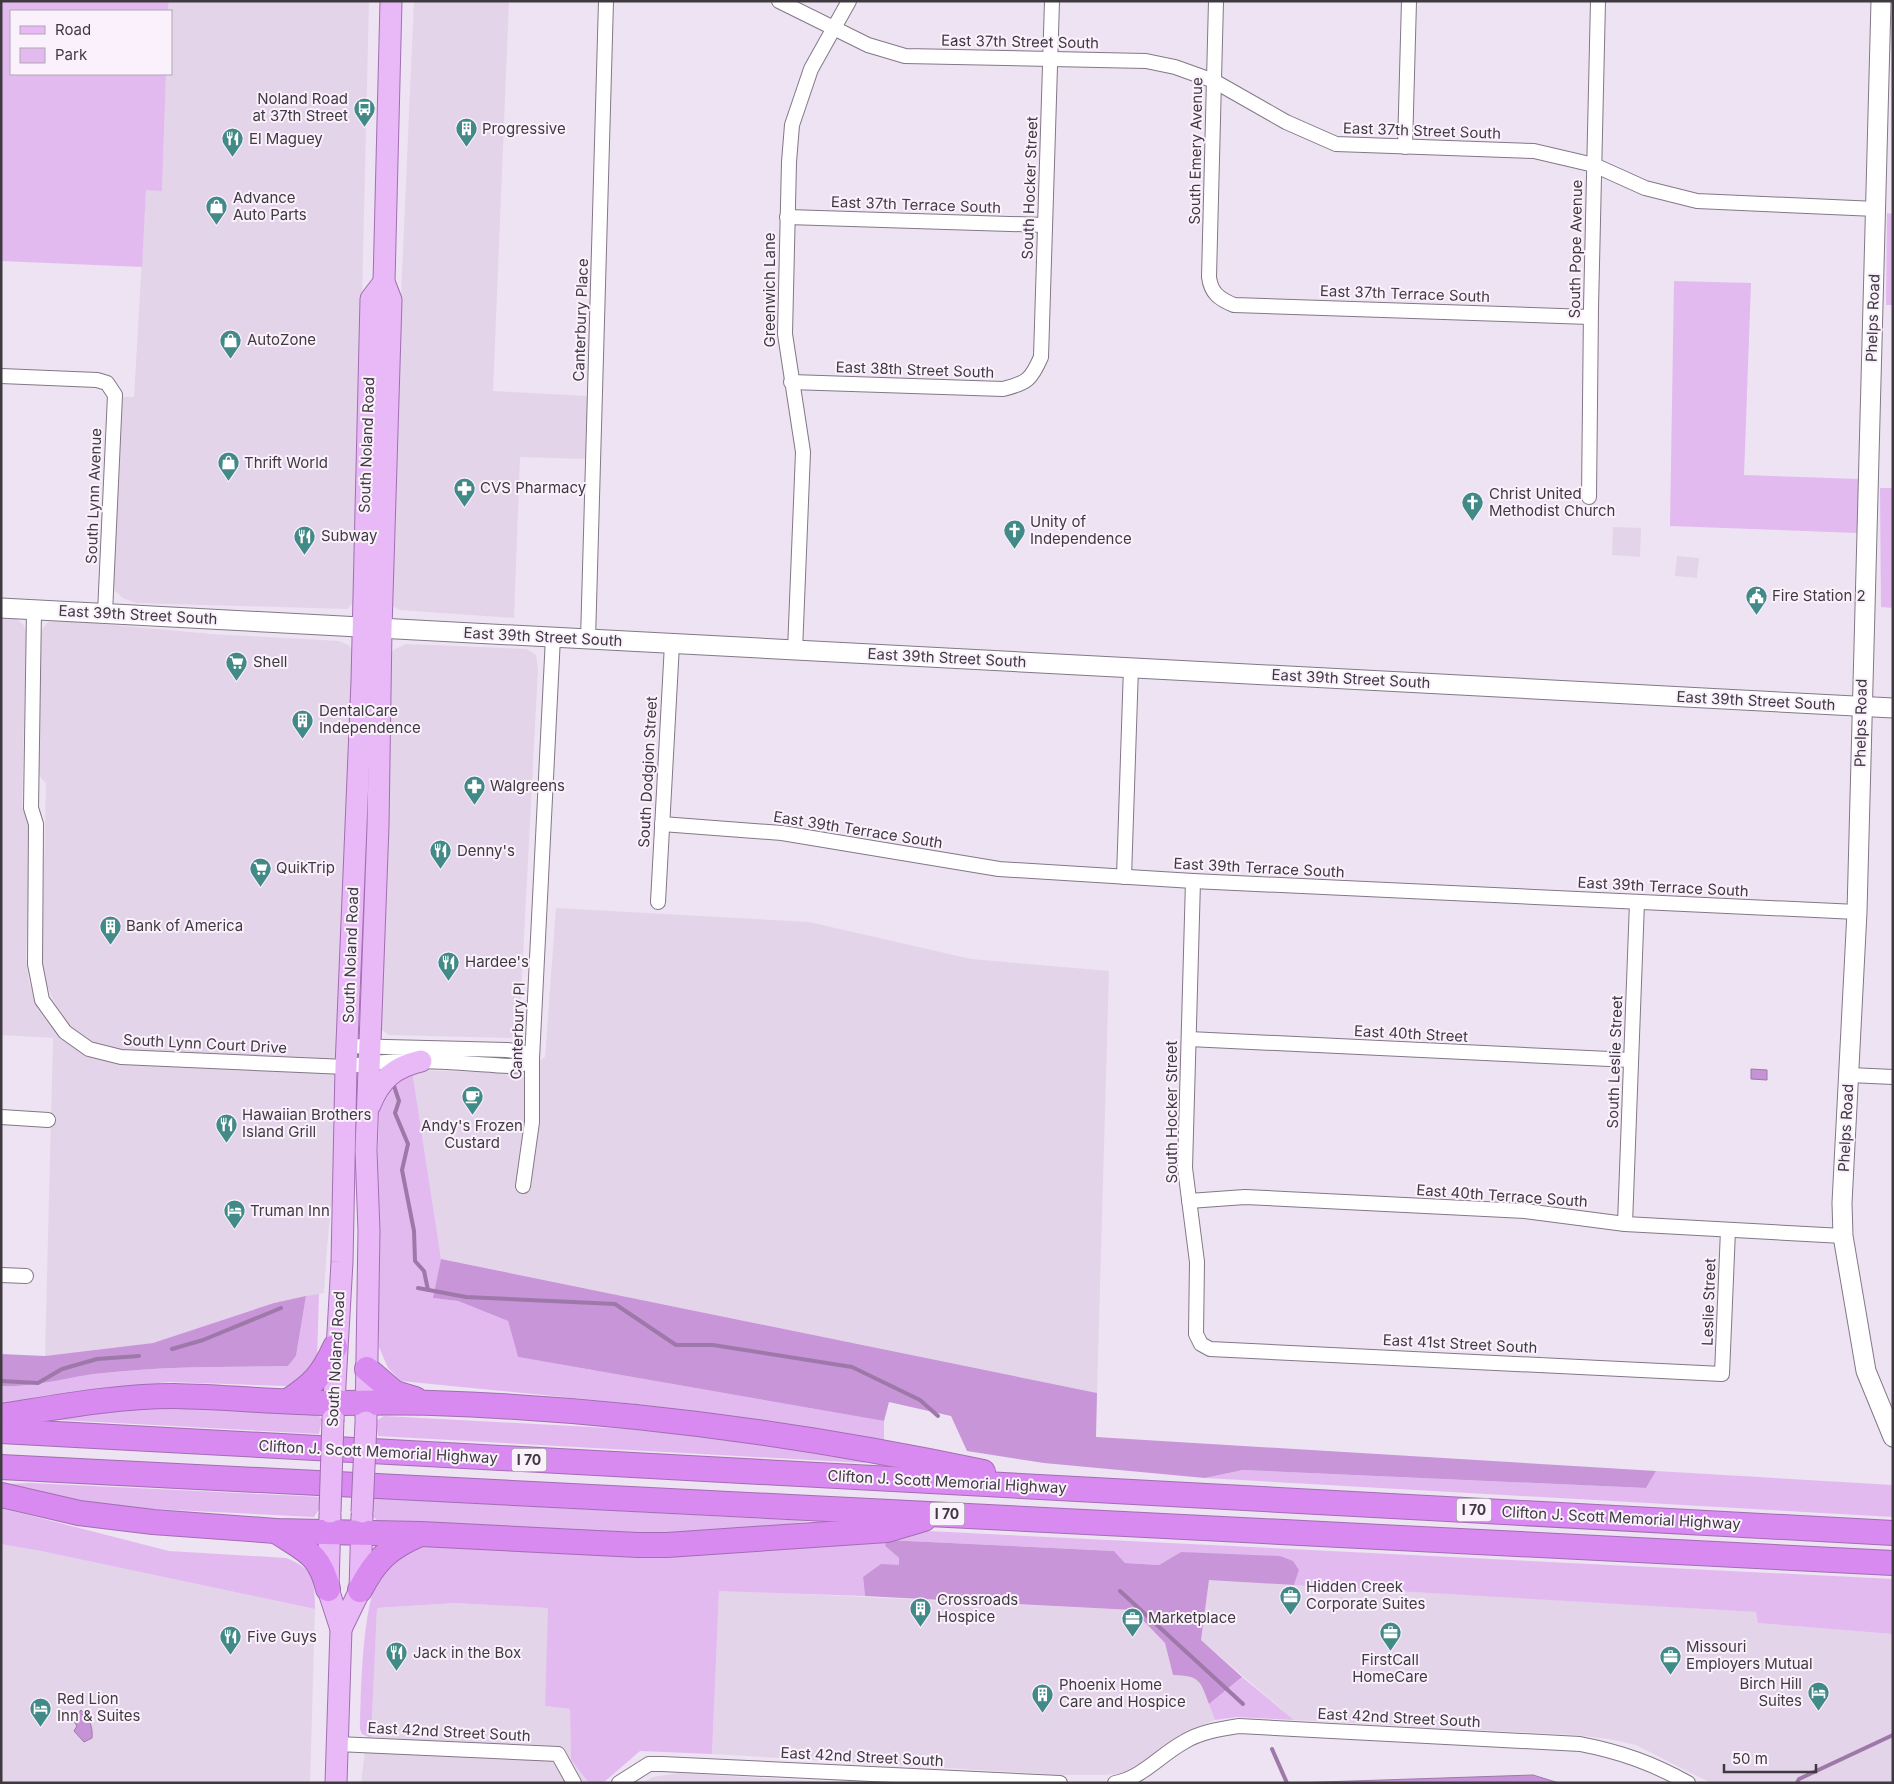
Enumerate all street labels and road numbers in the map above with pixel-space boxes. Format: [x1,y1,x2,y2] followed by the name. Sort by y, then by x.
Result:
[941,31,1099,52] street label: East 37th Street South
[1185,77,1206,225] street label: South Emery Avenue
[1018,116,1041,260] street label: South Hocker Street
[1343,118,1501,143] street label: East 37th Street South
[1565,179,1586,319] street label: South Pope Avenue
[831,192,1001,217] street label: East 37th Terrace South
[760,232,779,348] street label: Greenwich Lane
[569,258,592,382] street label: Canterbury Place
[1861,274,1884,362] street label: Phelps Road
[1320,281,1490,306] street label: East 37th Terrace South
[835,357,995,382] street label: East 38th Street South
[355,377,378,513] street label: South Noland Road
[82,428,105,564] street label: South Lynn Avenue
[58,601,218,628] street label: East 39th Street South
[463,623,623,650] street label: East 39th Street South
[867,644,1027,671] street label: East 39th Street South
[1271,665,1431,692] street label: East 39th Street South
[1850,679,1871,767] street label: Phelps Road
[1676,687,1836,714] street label: East 39th Street South
[634,696,661,848] street label: South Dodgion Street
[772,807,944,852] street label: East 39th Terrace South
[1173,854,1345,881] street label: East 39th Terrace South
[1577,873,1749,900] street label: East 39th Terrace South
[339,887,362,1023] street label: South Noland Road
[506,982,529,1080] street label: Canterbury Pl
[1603,995,1626,1129] street label: South Leslie Street
[1354,1021,1469,1046] street label: East 40th Street
[122,1030,288,1057] street label: South Lynn Court Drive
[1162,1040,1181,1184] street label: South Hocker Street
[1834,1083,1857,1173] street label: Phelps Road
[1416,1180,1588,1211] street label: East 40th Terrace South
[1697,1258,1720,1346] street label: Leslie Street
[322,1290,349,1428] street label: South Noland Road
[1382,1330,1538,1357] street label: East 41st Street South
[258,1436,499,1467] street label: Clifton J. Scott Memorial Highway
[512,1448,546,1472] road number: I 70
[827,1466,1068,1497] street label: Clifton J. Scott Memorial Highway
[1456,1498,1492,1522] road number: I 70
[930,1502,964,1526] road number: I 70
[1501,1502,1742,1533] street label: Clifton J. Scott Memorial Highway
[1317,1704,1481,1731] street label: East 42nd Street South
[367,1718,531,1745] street label: East 42nd Street South
[780,1743,944,1770] street label: East 42nd Street South

